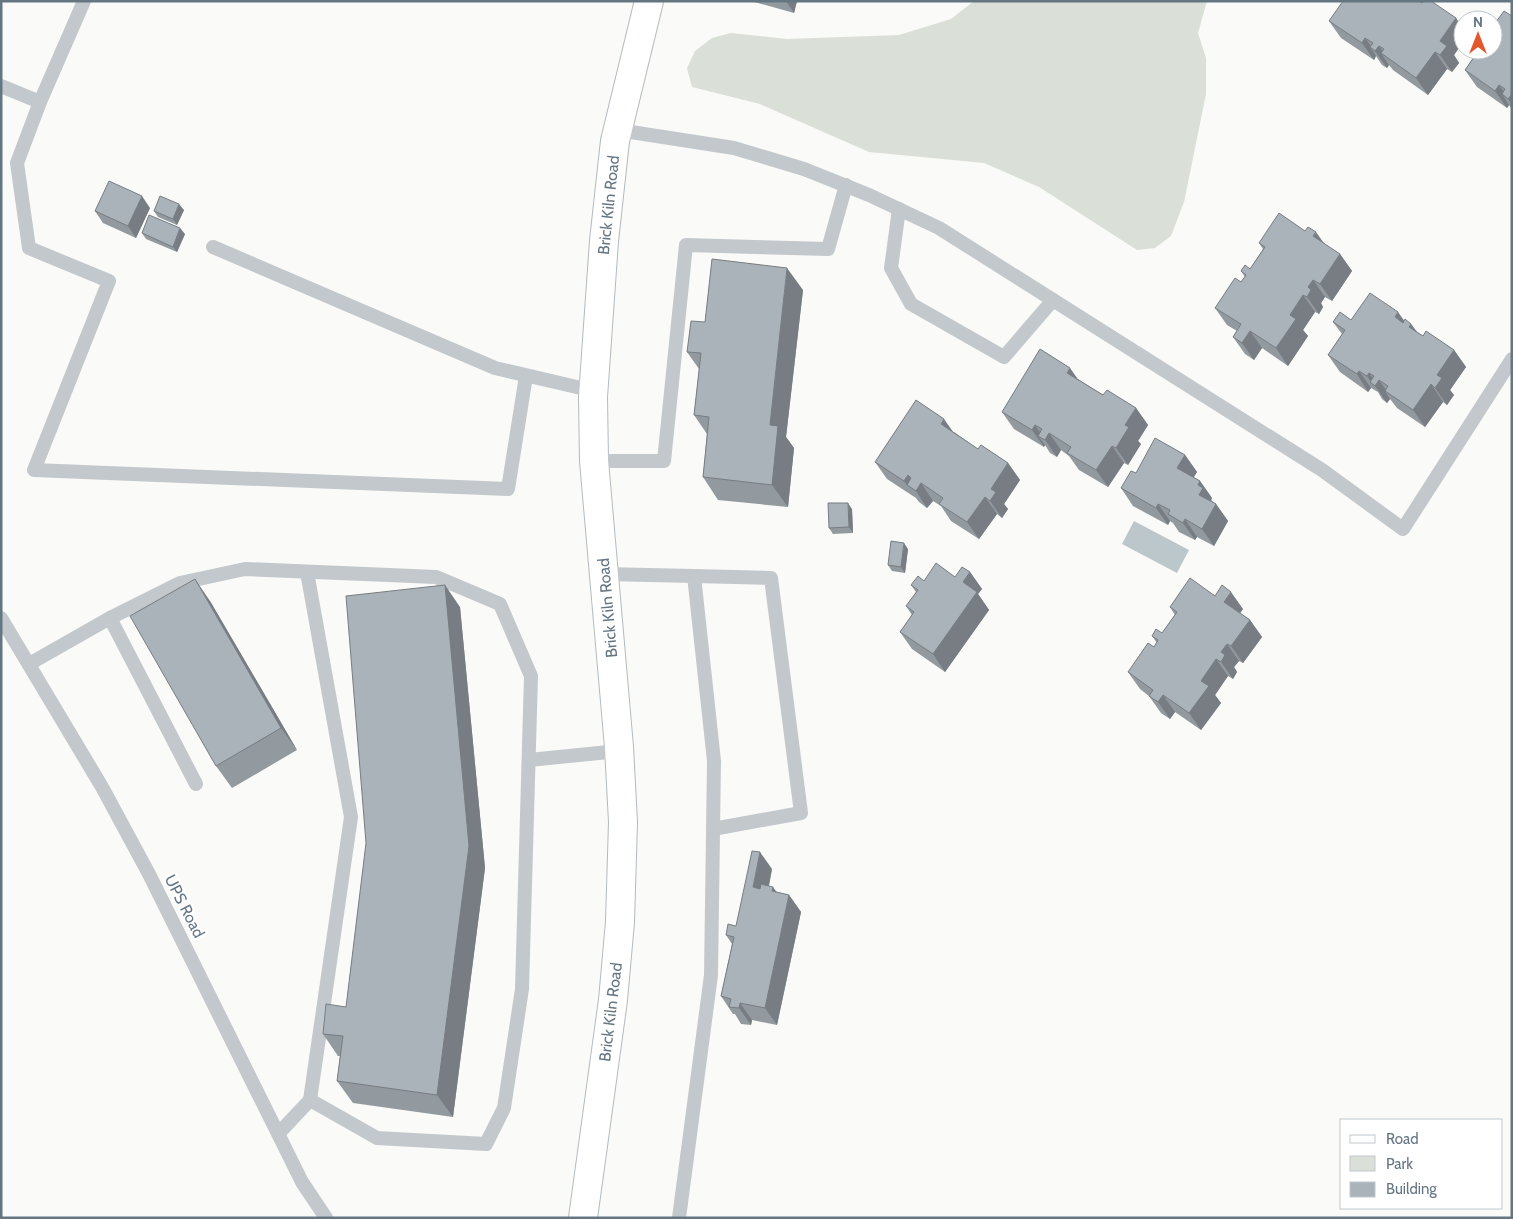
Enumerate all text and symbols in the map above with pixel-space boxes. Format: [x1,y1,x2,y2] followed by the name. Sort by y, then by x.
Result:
[1453,10,1503,60] north arrow
[1473,13,1483,31] text: N
[594,154,623,256] street label: Brick Kiln Road
[594,557,621,658] street label: Brick Kiln Road
[161,871,209,941] street label: UPS Road
[595,961,626,1063] street label: Brick Kiln Road
[1340,1119,1503,1209] legend
[1386,1130,1419,1148] text: Road
[1386,1155,1413,1173] text: Park
[1386,1180,1437,1198] text: Building

